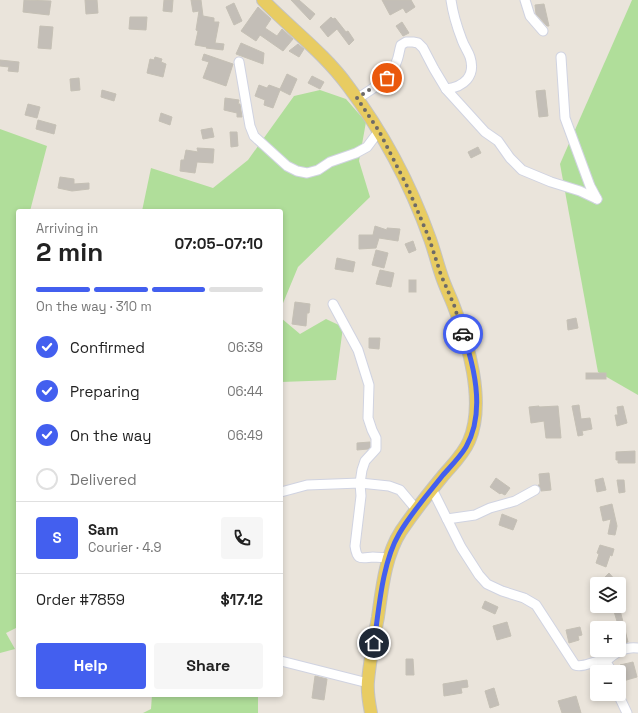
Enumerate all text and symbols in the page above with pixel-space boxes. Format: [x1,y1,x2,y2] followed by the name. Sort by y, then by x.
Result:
[370,61,404,95] pin
[376,67,398,89] icon: bag
[36,220,98,237] text: Arriving in
[175,234,263,253] text: 07:05–07:10
[36,235,103,269] text: 2 min
[36,298,152,315] text: On the way · 310 m
[443,314,483,354] courier
[452,323,474,345] icon: car
[36,336,58,358] icon: check
[70,338,145,357] text: Confirmed
[228,339,263,356] text: 06:39
[36,380,58,402] icon: check
[70,382,140,401] text: Preparing
[227,383,263,400] text: 06:44
[36,424,58,446] icon: check
[70,426,151,445] text: On the way
[227,427,263,444] text: 06:49
[70,470,137,489] text: Delivered
[221,517,263,559] button: phone
[88,520,119,539] text: Sam
[52,528,62,547] text: S
[88,539,162,556] text: Courier · 4.9
[590,577,626,701] map controls
[590,577,626,613] button: layers
[36,590,125,609] text: Order #7859
[220,590,263,609] text: $17.12
[590,621,626,657] button: +
[357,626,391,660] pin
[363,632,385,654] icon: home
[36,643,146,689] button: Help
[154,643,263,689] button: Share
[590,665,626,701] button: −

